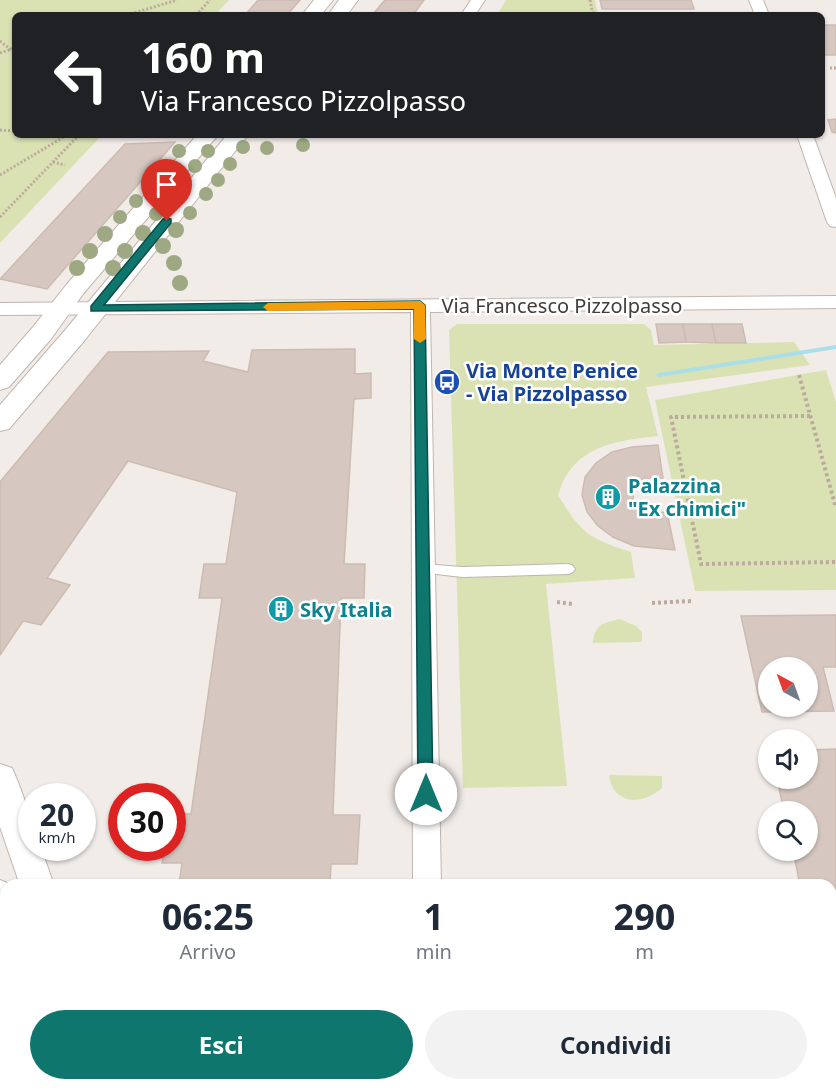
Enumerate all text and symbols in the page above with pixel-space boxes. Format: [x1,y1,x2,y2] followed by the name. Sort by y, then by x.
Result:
[141,28,265,85] text: 160 m
[42,36,120,114] icon: left
[141,82,466,119] text: Via Francesco Pizzolpasso
[141,159,192,221] pin
[150,168,183,201] icon: arrive
[442,292,682,319] street label: Via Francesco Pizzolpasso
[466,357,638,407] place label: Via Monte Penice - Via Pizzolpasso
[432,367,462,397] bus stop icon: Via Monte Penice - Via Pizzolpasso
[628,472,746,522] place label: Palazzina "Ex chimici"
[593,482,623,512] building icon: Palazzina "Ex chimici"
[266,594,296,624] building icon: Sky Italia
[300,596,392,623] place label: Sky Italia
[758,657,818,717] north arrow
[758,657,818,861] map controls
[758,729,818,789] button: sound
[394,762,458,826] position arrow
[108,783,186,861] speed limit sign: 30
[40,794,74,835] text: 20
[758,801,818,861] button: search
[39,827,75,847] text: km/h
[162,892,254,941] text: 06:25
[424,892,444,941] text: 1
[614,892,675,941] text: 290
[180,938,236,965] text: Arrivo
[416,938,452,965] text: min
[635,938,654,965] text: m
[30,1010,413,1079] button: Esci
[425,1010,807,1079] button: Condividi

